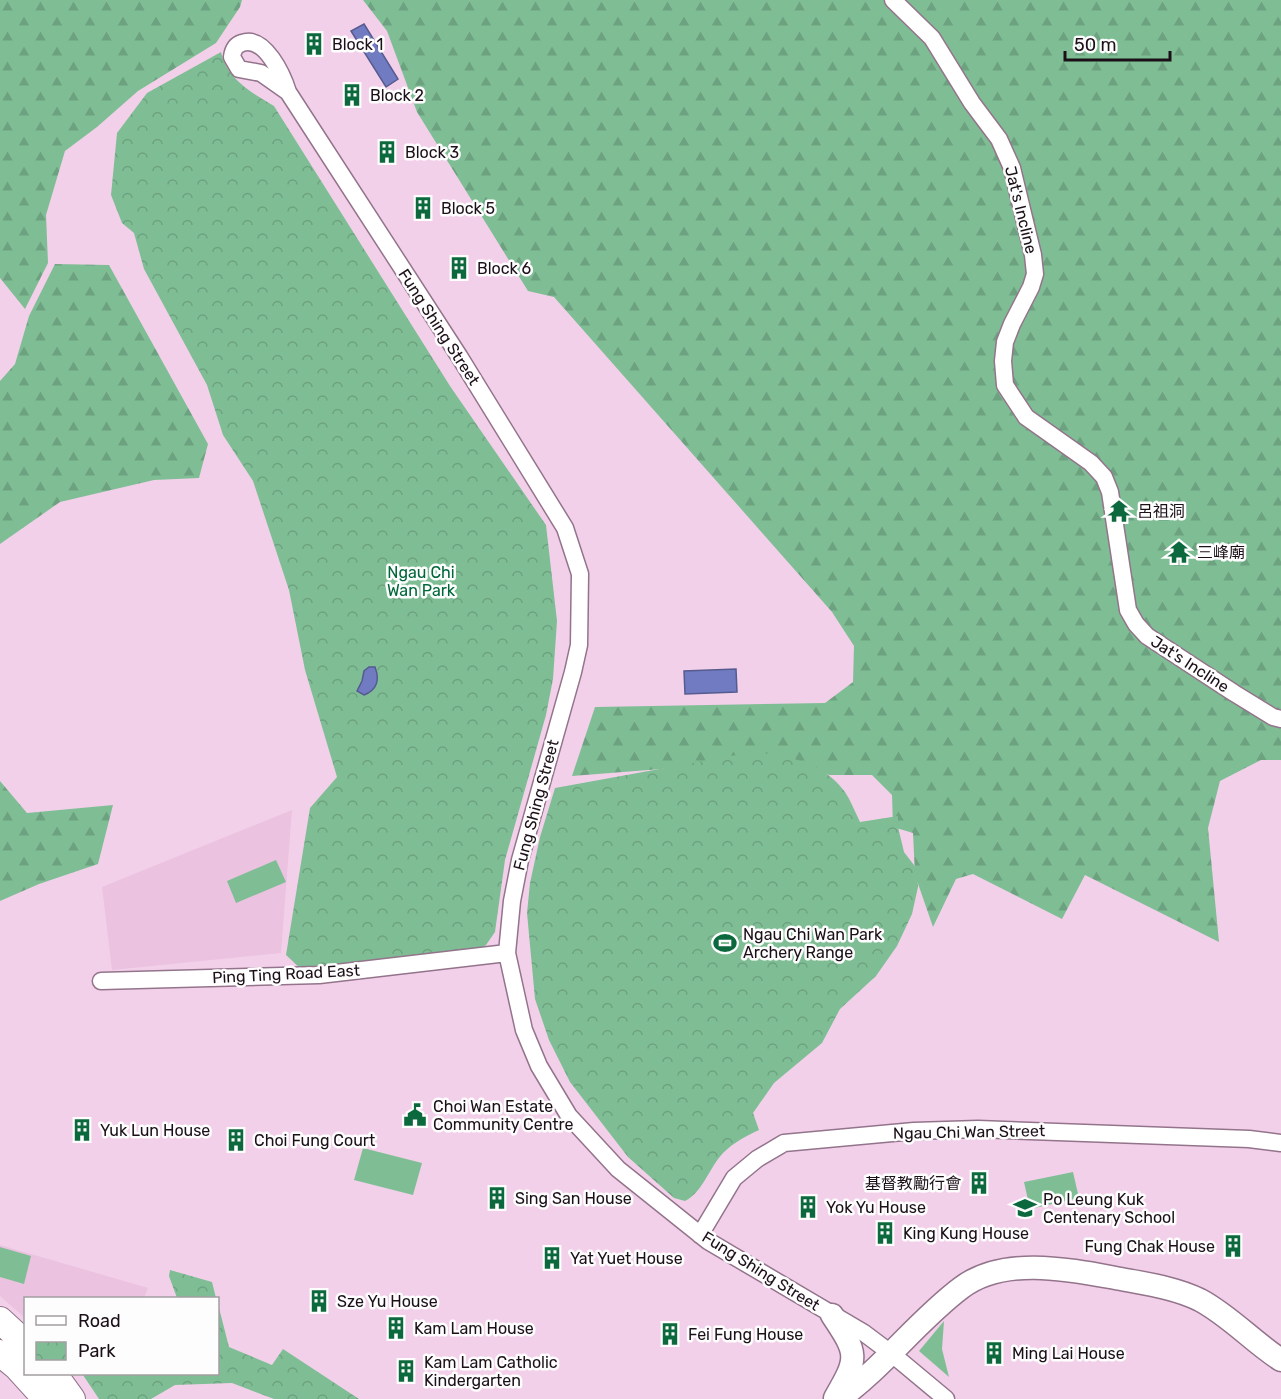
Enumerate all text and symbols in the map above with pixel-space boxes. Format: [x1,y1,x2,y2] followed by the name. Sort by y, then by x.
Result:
[1065,24,1170,62] scale bar
[301,31,327,57] building icon: Block 1
[1074,34,1117,56] text: 50 m
[332,35,383,54] place label: Block 1
[339,82,365,108] building icon: Block 2
[370,86,424,105] place label: Block 2
[374,139,400,165] building icon: Block 3
[405,143,459,162] place label: Block 3
[1001,164,1041,256] street label: Jat's Incline
[410,195,436,221] building icon: Block 5
[441,199,495,218] place label: Block 5
[446,255,472,281] building icon: Block 6
[477,259,532,278] place label: Block 6
[394,265,484,389] street label: Fung Shing Street
[1106,498,1132,524] temple icon: 呂祖洞
[1137,502,1185,521] place label: 呂祖洞
[1166,539,1192,565] temple icon: 三峰廟
[1197,543,1245,562] place label: 三峰廟
[387,563,456,600] park label: Ngau Chi Wan Park
[1147,632,1233,696] street label: Jat's Incline
[509,737,563,873] street label: Fung Shing Street
[743,925,883,962] place label: Ngau Chi Wan Park Archery Range
[712,930,738,956] sports icon: Ngau Chi Wan Park Archery Range
[212,961,360,987] street label: Ping Ting Road East
[433,1097,573,1134] place label: Choi Wan Estate Community Centre
[402,1102,428,1128] public building icon: Choi Wan Estate Community Centre
[69,1117,95,1143] building icon: Yuk Lun House
[100,1121,210,1140] place label: Yuk Lun House
[893,1121,1045,1143] street label: Ngau Chi Wan Street
[223,1127,249,1153] building icon: Choi Fung Court
[254,1131,375,1150] place label: Choi Fung Court
[966,1170,992,1196] building icon: 基督教勵行會
[865,1174,961,1193] place label: 基督教勵行會
[484,1185,510,1211] building icon: Sing San House
[515,1189,632,1208] place label: Sing San House
[1043,1190,1175,1227] place label: Po Leung Kuk Centenary School
[795,1194,821,1220] building icon: Yok Yu House
[1012,1195,1038,1221] school or university icon: Po Leung Kuk Centenary School
[826,1198,926,1217] place label: Yok Yu House
[872,1220,898,1246] building icon: King Kung House
[903,1224,1029,1243] place label: King Kung House
[699,1227,823,1315] street label: Fung Shing Street
[1220,1233,1246,1259] building icon: Fung Chak House
[1084,1237,1215,1256] place label: Fung Chak House
[539,1245,565,1271] building icon: Yat Yuet House
[570,1249,683,1268] place label: Yat Yuet House
[306,1288,332,1314] building icon: Sze Yu House
[337,1292,438,1311] place label: Sze Yu House
[24,1297,219,1375] legend
[78,1310,121,1332] text: Road
[383,1315,409,1341] building icon: Kam Lam House
[414,1319,534,1338] place label: Kam Lam House
[657,1321,683,1347] building icon: Fei Fung House
[688,1325,803,1344] place label: Fei Fung House
[78,1340,116,1362] text: Park
[981,1340,1007,1366] building icon: Ming Lai House
[1012,1344,1125,1363] place label: Ming Lai House
[424,1353,558,1390] place label: Kam Lam Catholic Kindergarten
[393,1358,419,1384] building icon: Kam Lam Catholic Kindergarten

